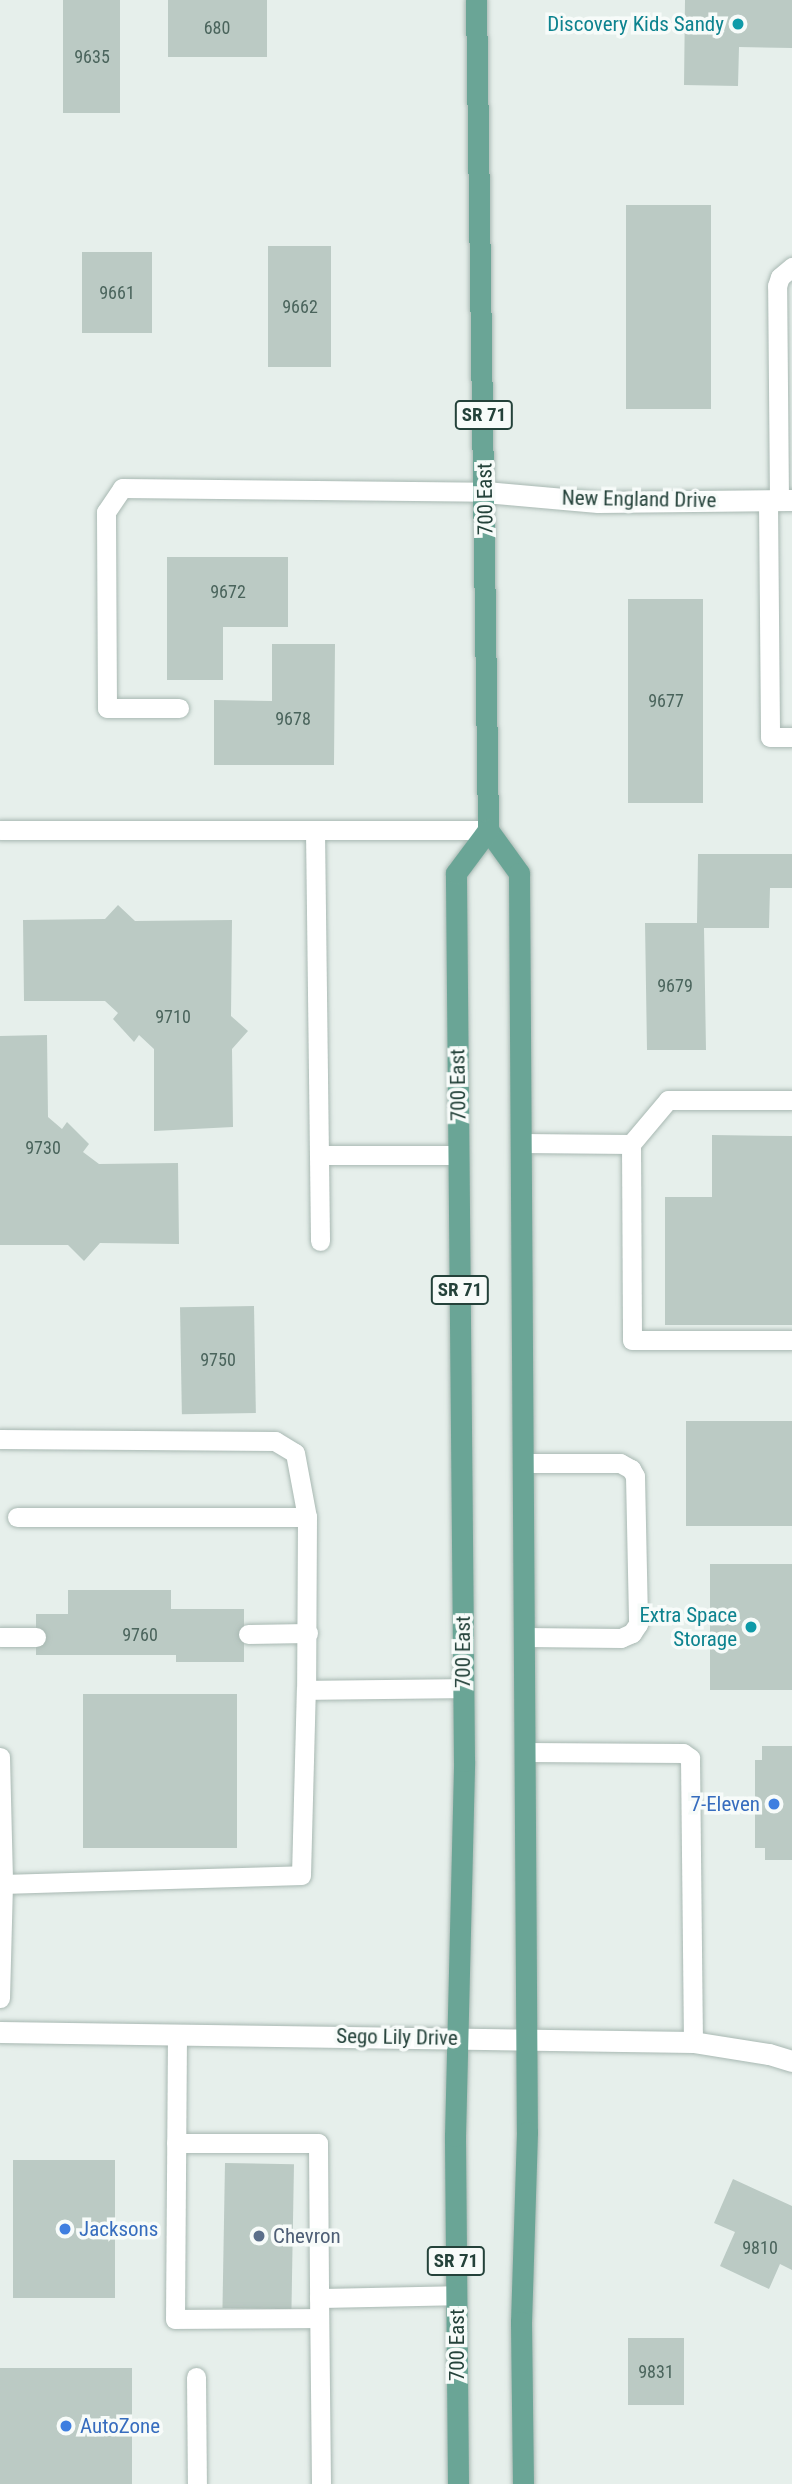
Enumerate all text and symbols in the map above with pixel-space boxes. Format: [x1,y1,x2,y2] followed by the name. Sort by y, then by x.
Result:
[547,11,724,37] place label: Discovery Kids Sandy
[730,16,746,32] marker: Discovery Kids Sandy
[204,17,230,39] house number: 680
[74,46,110,68] house number: 9635
[99,282,135,304] house number: 9661
[282,296,318,318] house number: 9662
[454,400,514,430] road number: SR 71
[472,463,498,535] street label: 700 East
[562,485,716,513] street label: New England Drive
[210,581,246,603] house number: 9672
[648,690,684,712] house number: 9677
[275,708,311,730] house number: 9678
[657,975,693,997] house number: 9679
[155,1006,191,1028] house number: 9710
[445,1049,471,1121] street label: 700 East
[25,1137,61,1159] house number: 9730
[430,1274,490,1306] road number: SR 71
[200,1349,236,1371] house number: 9750
[639,1602,737,1652] place label: Extra Space Storage
[450,1616,476,1688] street label: 700 East
[743,1619,759,1635] marker: Extra Space Storage
[122,1624,158,1646] house number: 9760
[691,1791,760,1817] place label: 7-Eleven
[766,1796,782,1812] marker: 7-Eleven
[336,2023,458,2051] street label: Sego Lily Drive
[79,2216,158,2242] place label: Jacksons
[57,2221,73,2237] marker: Jacksons
[273,2223,341,2249] place label: Chevron
[251,2228,267,2244] marker: Chevron
[742,2237,778,2259] house number: 9810
[426,2246,486,2276] road number: SR 71
[444,2309,470,2381] street label: 700 East
[638,2361,674,2383] house number: 9831
[80,2413,160,2439] place label: AutoZone
[58,2418,74,2434] marker: AutoZone

